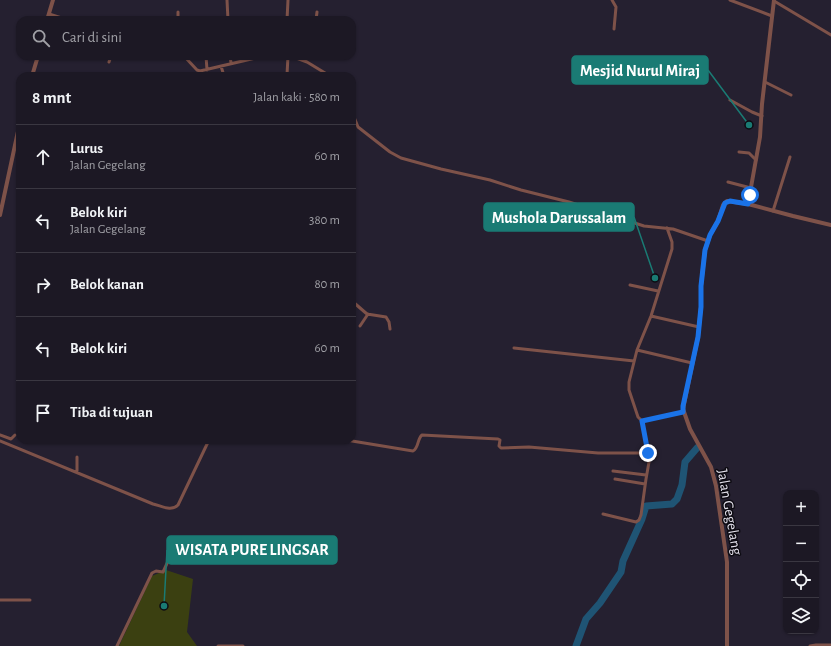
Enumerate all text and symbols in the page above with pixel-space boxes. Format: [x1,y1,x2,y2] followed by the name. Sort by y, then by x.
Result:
[16,16,356,60] search box
[30,27,52,49] icon: search
[62,30,122,45] text: Cari di sini
[572,56,708,84] callout: Mesjid Nurul Miraj
[580,63,700,80] text: Mesjid Nurul Miraj
[32,89,71,106] text: 8 mnt
[253,91,340,104] text: Jalan kaki · 580 m
[70,141,103,156] text: Lurus
[32,146,54,168] icon: ahead
[314,150,340,163] text: 60 m
[70,159,146,172] text: Jalan Gegelang
[741,186,759,204] route start
[484,203,634,231] callout: Mushola Darussalam
[70,205,127,220] text: Belok kiri
[32,210,54,232] icon: left
[492,210,626,226] text: Mushola Darussalam
[309,214,340,227] text: 380 m
[70,223,146,236] text: Jalan Gegelang
[32,274,54,296] icon: right
[70,277,144,292] text: Belok kanan
[314,278,340,291] text: 80 m
[32,338,54,360] icon: left
[70,341,127,356] text: Belok kiri
[314,342,340,355] text: 60 m
[32,402,54,424] icon: arrive
[70,405,153,420] text: Tiba di tujuan
[639,444,657,462] route end
[715,468,745,557] street label: Jalan Gegelang
[783,490,819,634] map controls
[783,490,819,526] button: +
[783,526,819,562] button: −
[167,536,337,564] callout: WISATA PURE LINGSAR
[175,542,329,558] text: WISATA PURE LINGSAR
[783,562,819,598] button: locate
[783,598,819,634] button: layers

